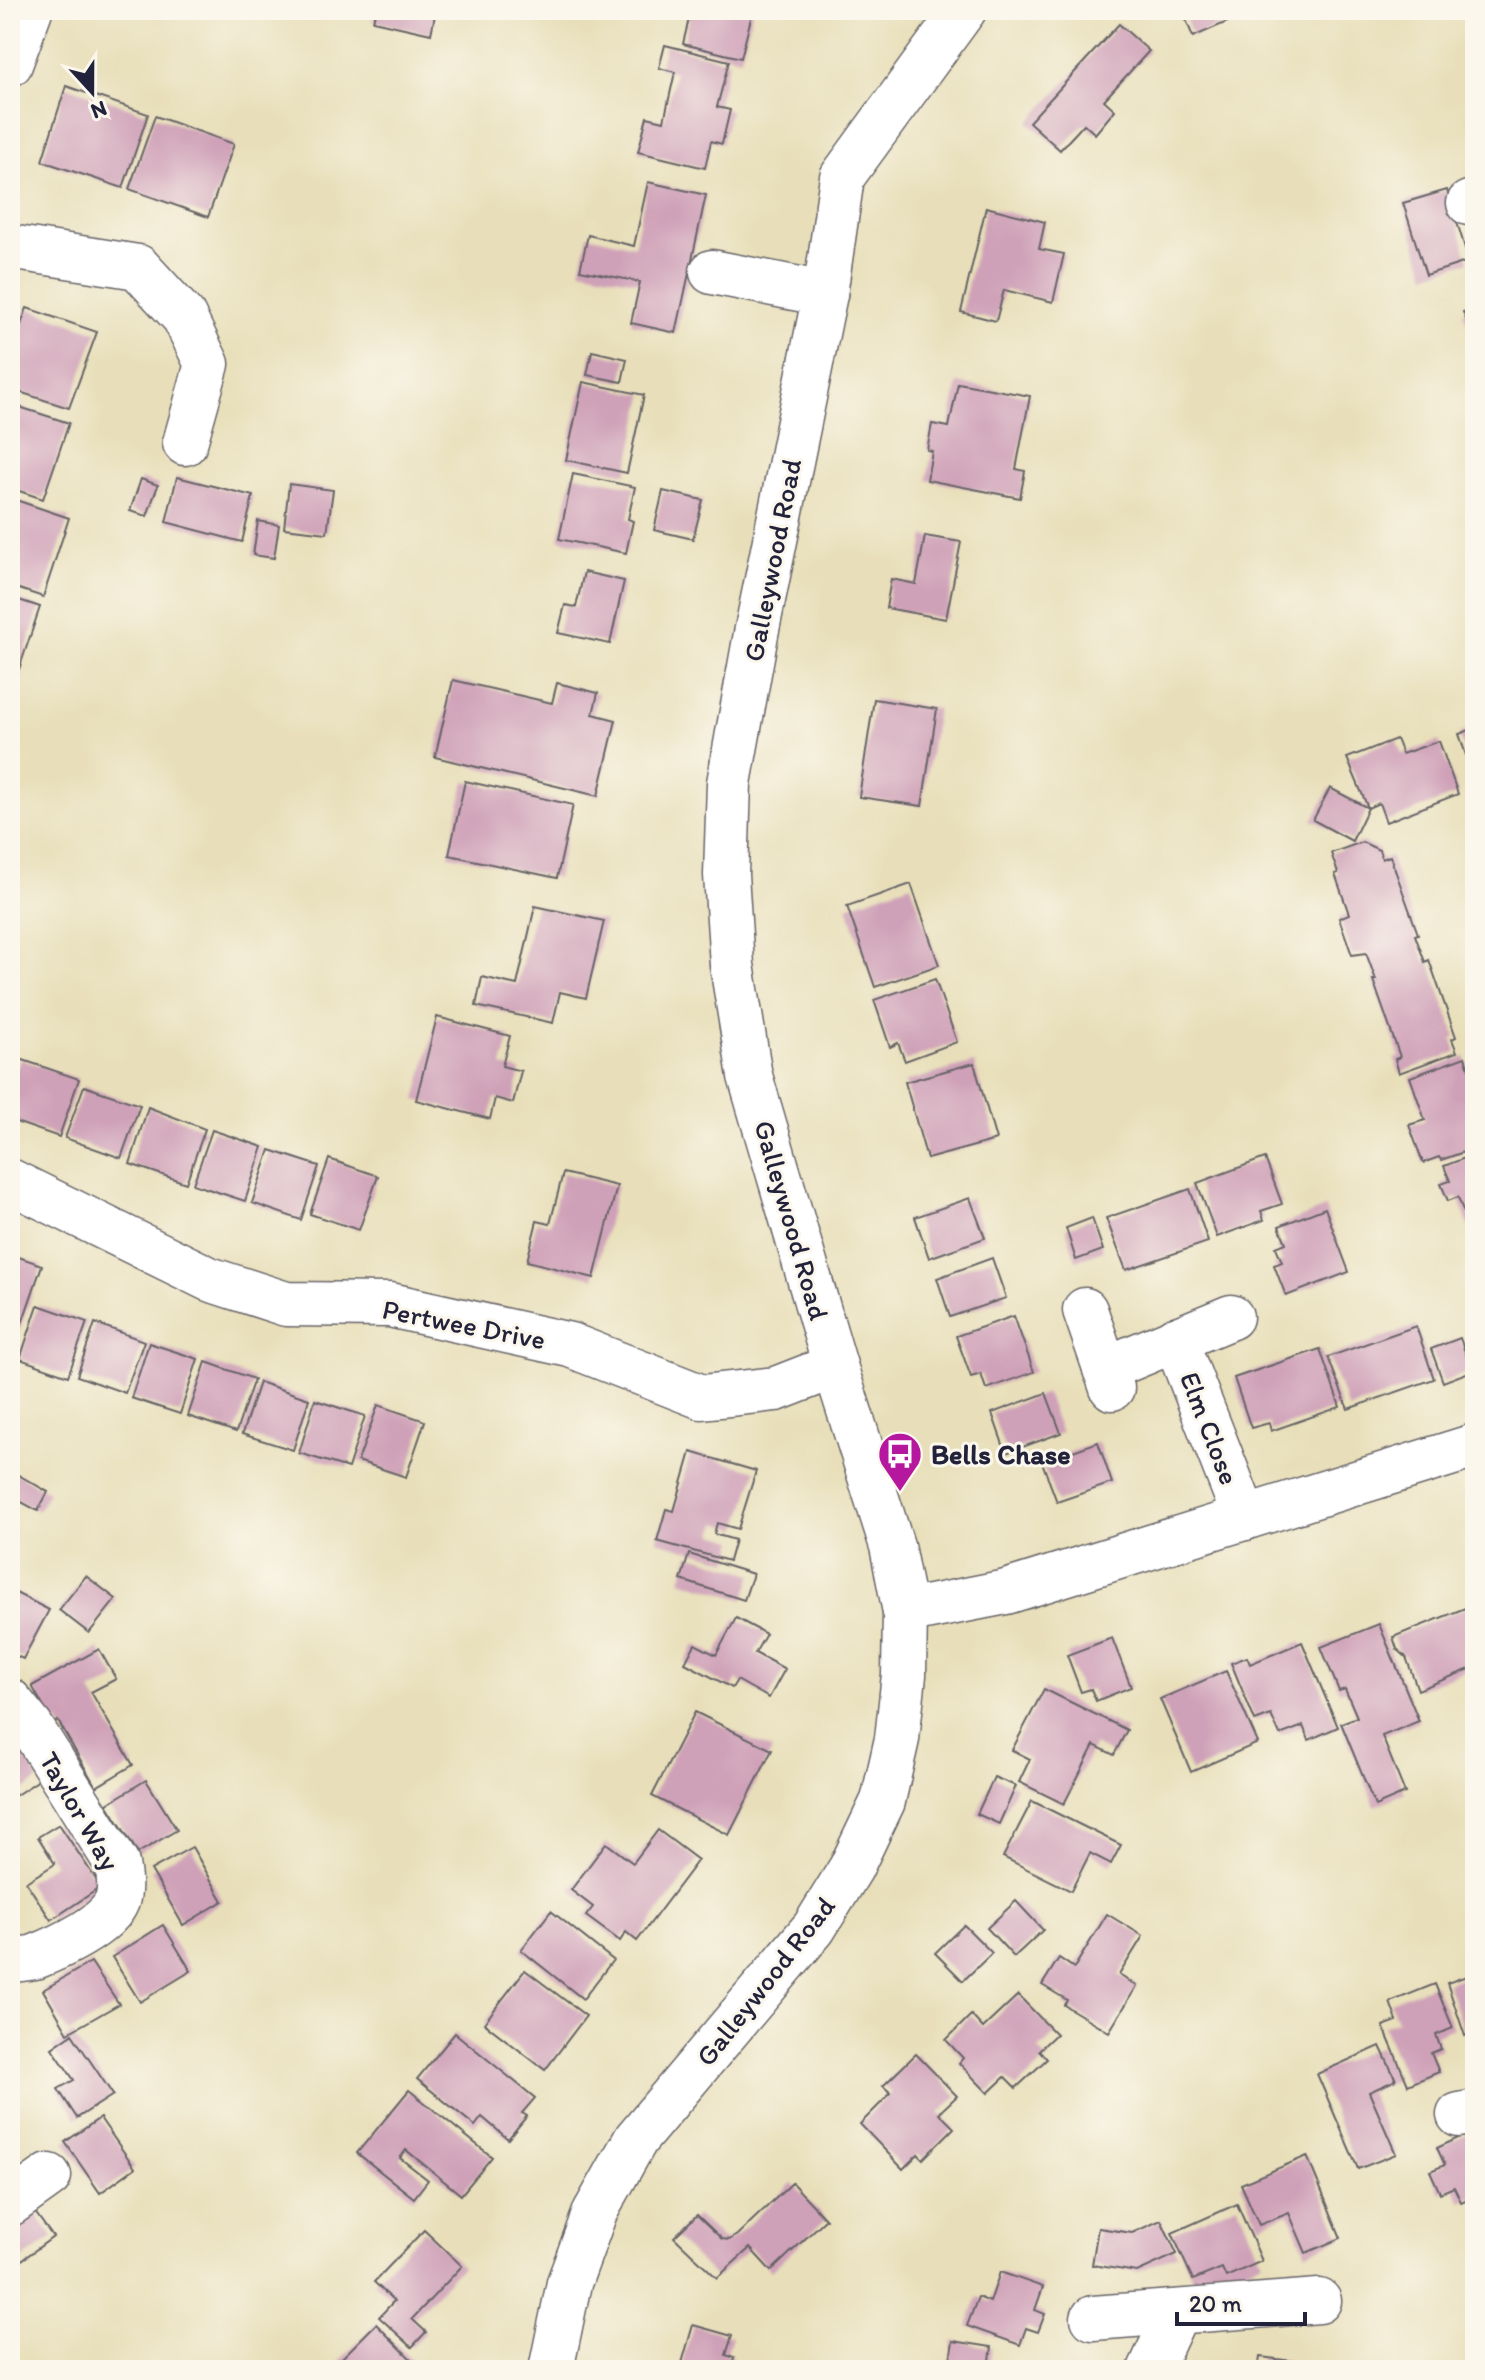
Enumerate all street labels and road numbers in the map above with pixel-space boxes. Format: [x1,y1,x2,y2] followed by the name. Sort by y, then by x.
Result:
[736,456,808,664] street label: Galleywood Road
[747,1116,837,1324] street label: Galleywood Road
[380,1292,548,1356] street label: Pertwee Drive
[1173,1367,1247,1489] street label: Elm Close
[32,1746,128,1876] street label: Taylor Way
[688,1889,842,2073] street label: Galleywood Road

